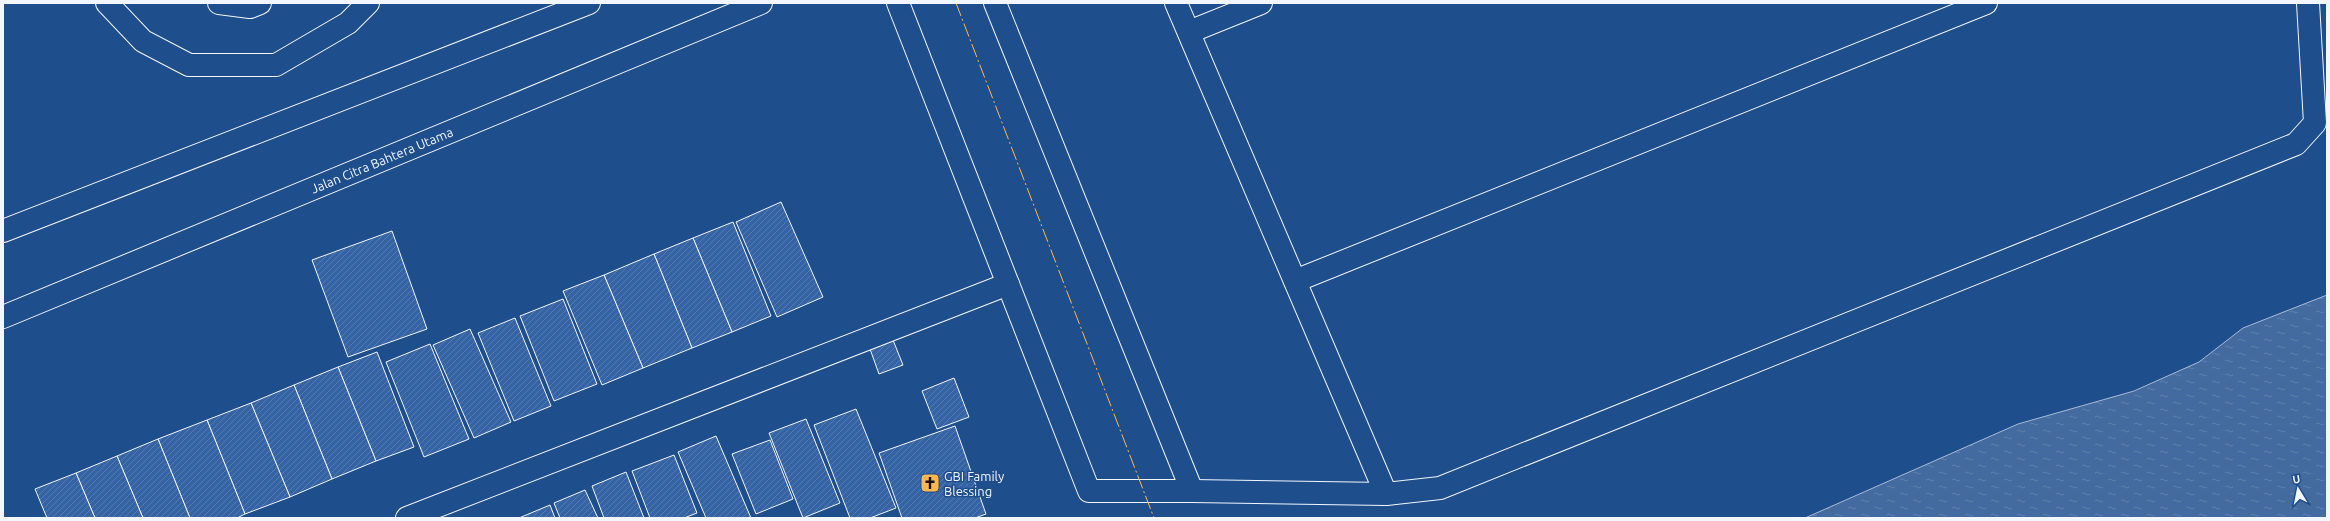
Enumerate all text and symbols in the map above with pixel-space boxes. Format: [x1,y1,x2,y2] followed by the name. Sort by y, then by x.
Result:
[309,124,455,196] street label: Jalan Citra Bahtera Utama
[944,469,1004,498] place label: GBI Family Blessing
[2278,469,2318,509] north arrow
[919,472,941,494] church icon: GBI Family Blessing
[2291,473,2301,486] text: U

